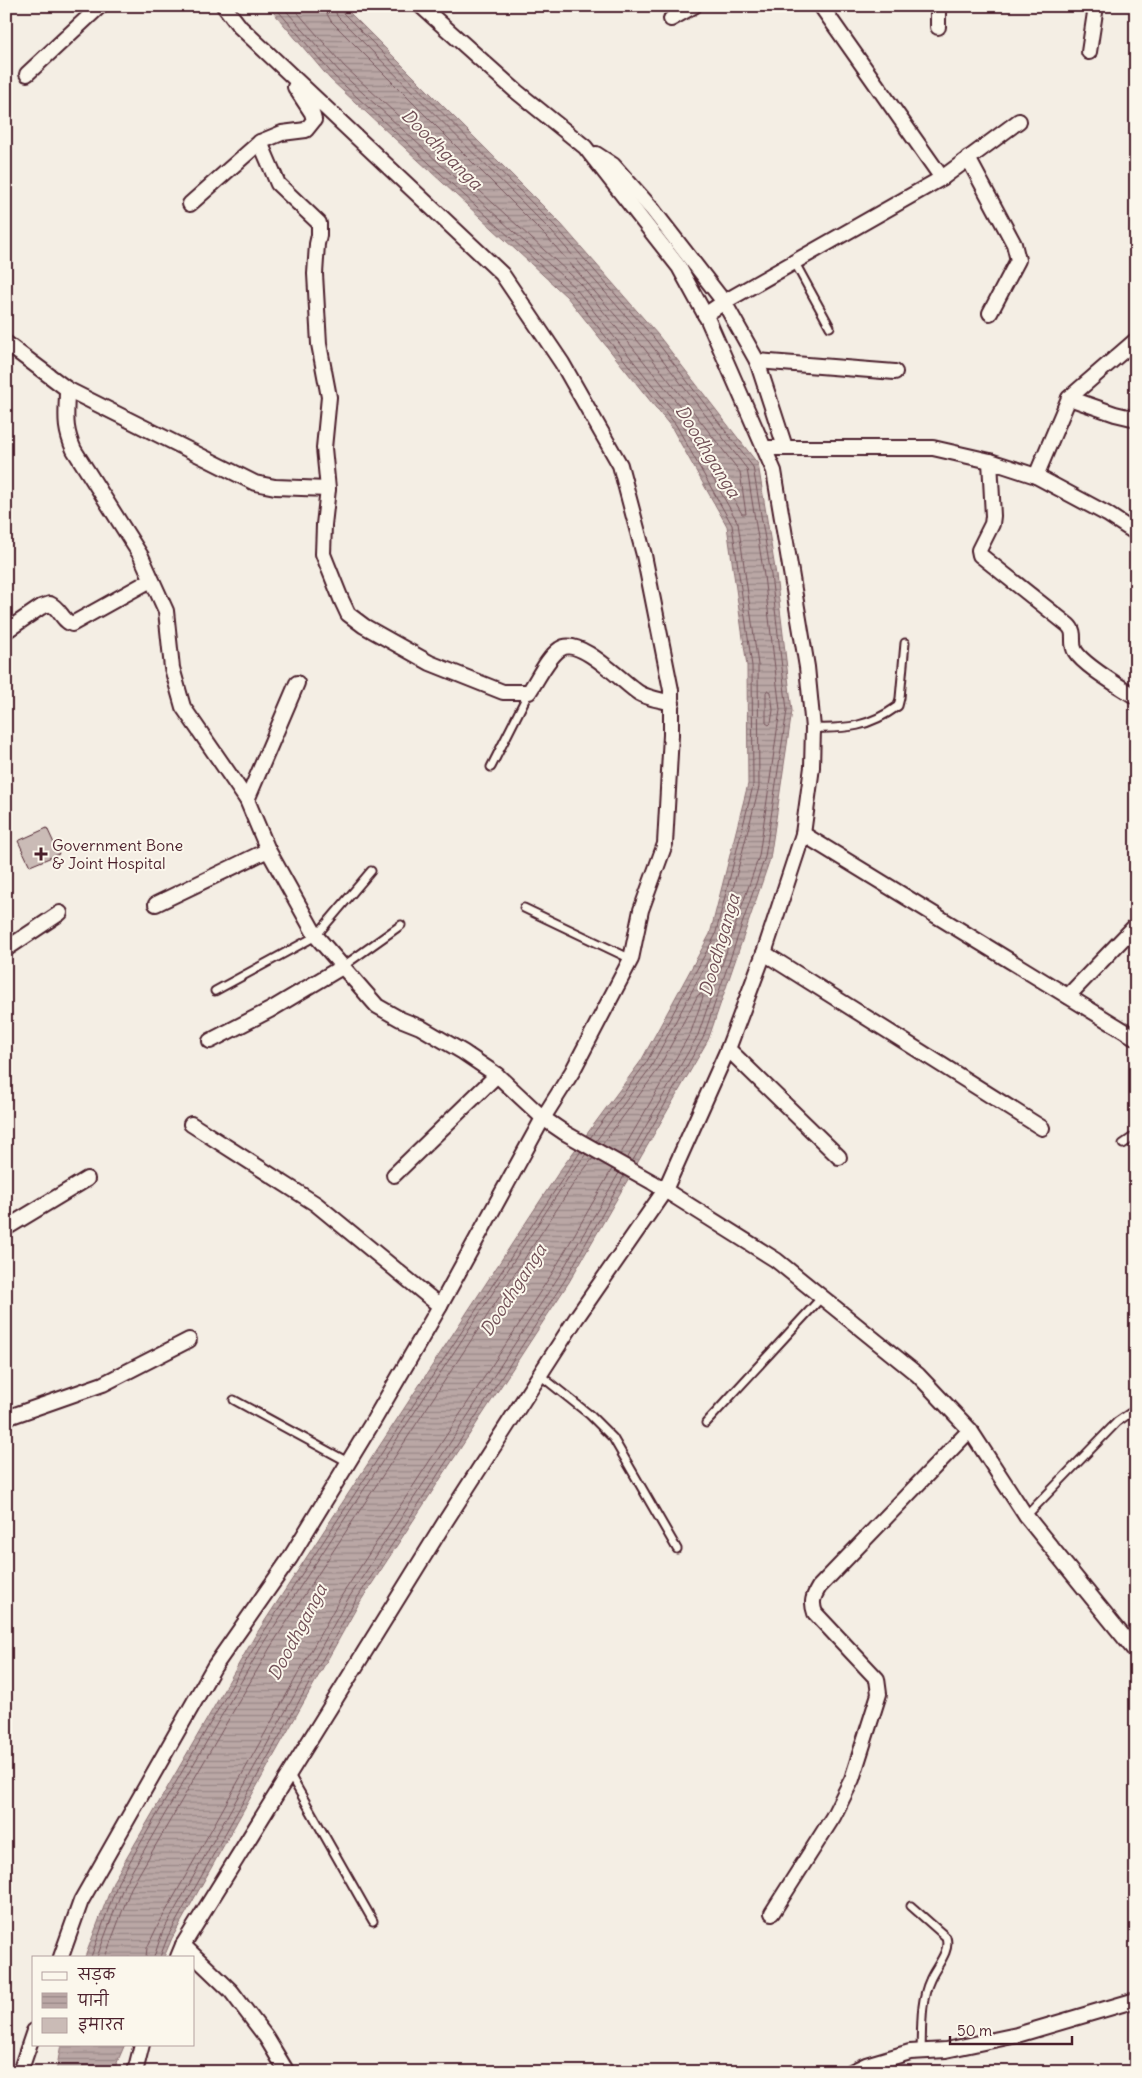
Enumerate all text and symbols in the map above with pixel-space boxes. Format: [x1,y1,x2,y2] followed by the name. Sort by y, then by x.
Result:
[397,104,488,195] water label: Doodhganga
[670,400,746,503] water label: Doodhganga
[52,835,183,873] place label: Government Bone & Joint Hospital
[34,847,48,861] marker: Government Bone & Joint Hospital
[693,890,745,999] water label: Doodhganga
[475,1238,552,1340] water label: Doodhganga
[262,1579,333,1684] water label: Doodhganga
[32,1956,195,2046] legend
[77,1965,116,1985] text: सड़क
[77,1989,110,2010] text: पानी
[950,2013,1072,2045] scale bar
[78,2015,125,2034] text: इमारत
[957,2021,992,2040] text: 50 m

